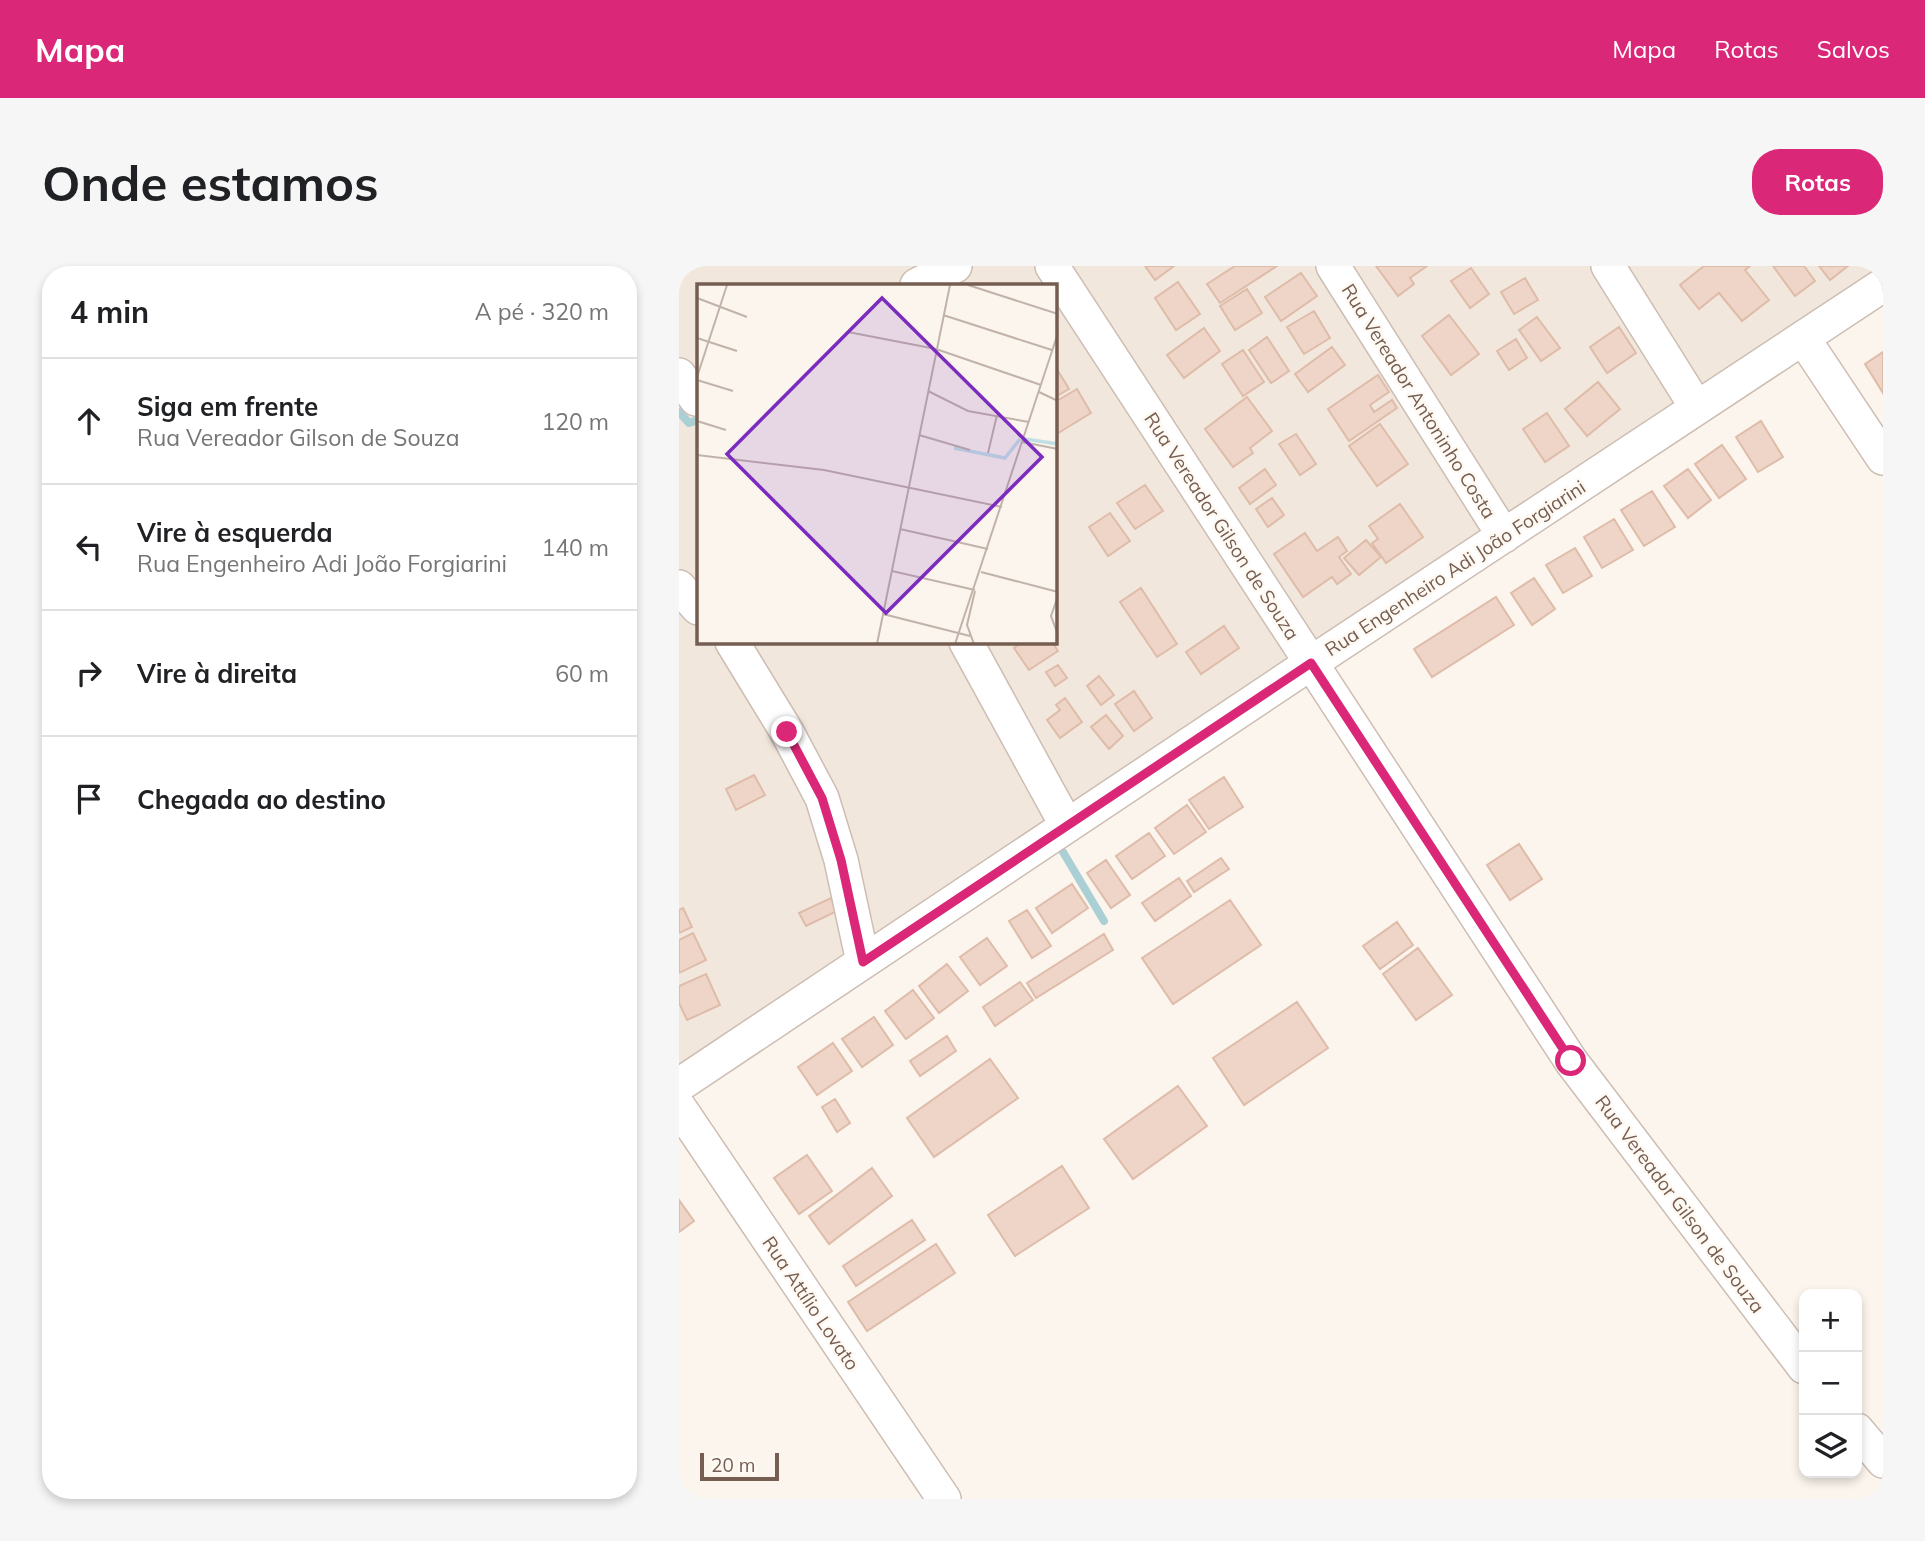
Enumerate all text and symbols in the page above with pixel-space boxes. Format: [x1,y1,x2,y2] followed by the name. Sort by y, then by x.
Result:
[35,29,125,70] text: Mapa
[1612,34,1676,64] text: Mapa
[1714,34,1779,64] text: Rotas
[1817,34,1890,64] text: Salvos
[1752,149,1883,215] button: Rotas
[42,152,378,213] text: Onde estamos
[1337,279,1501,523] street label: Rua Vereador Antoninho Costa
[697,284,1057,644] inset map
[70,293,149,331] text: 4 min
[475,297,609,326] text: A pé · 320 m
[137,390,318,423] text: Siga em frente
[70,402,108,440] icon: ahead
[541,407,609,436] text: 120 m
[1139,408,1305,644] street label: Rua Vereador Gilson de Souza
[137,423,459,452] text: Rua Vereador Gilson de Souza
[1320,475,1590,661] street label: Rua Engenheiro Adi João Forgiarini
[137,516,333,549] text: Vire à esquerda
[70,528,108,566] icon: left
[541,533,609,562] text: 140 m
[137,549,507,578] text: Rua Engenheiro Adi João Forgiarini
[70,654,108,692] icon: right
[137,657,297,690] text: Vire à direita
[555,659,609,688] text: 60 m
[771,716,802,747] route end
[70,780,108,818] icon: arrive
[137,783,386,816] text: Chegada ao destino
[1555,1045,1586,1076] route start
[1590,1090,1770,1318] street label: Rua Vereador Gilson de Souza
[757,1231,865,1375] street label: Rua Attílio Lovato
[1799,1289,1862,1478] map controls
[1799,1289,1862,1352] button: +
[1799,1352,1862,1415] button: −
[1799,1415,1862,1478] button: layers
[700,1450,779,1482] scale bar
[711,1453,755,1477] text: 20 m

